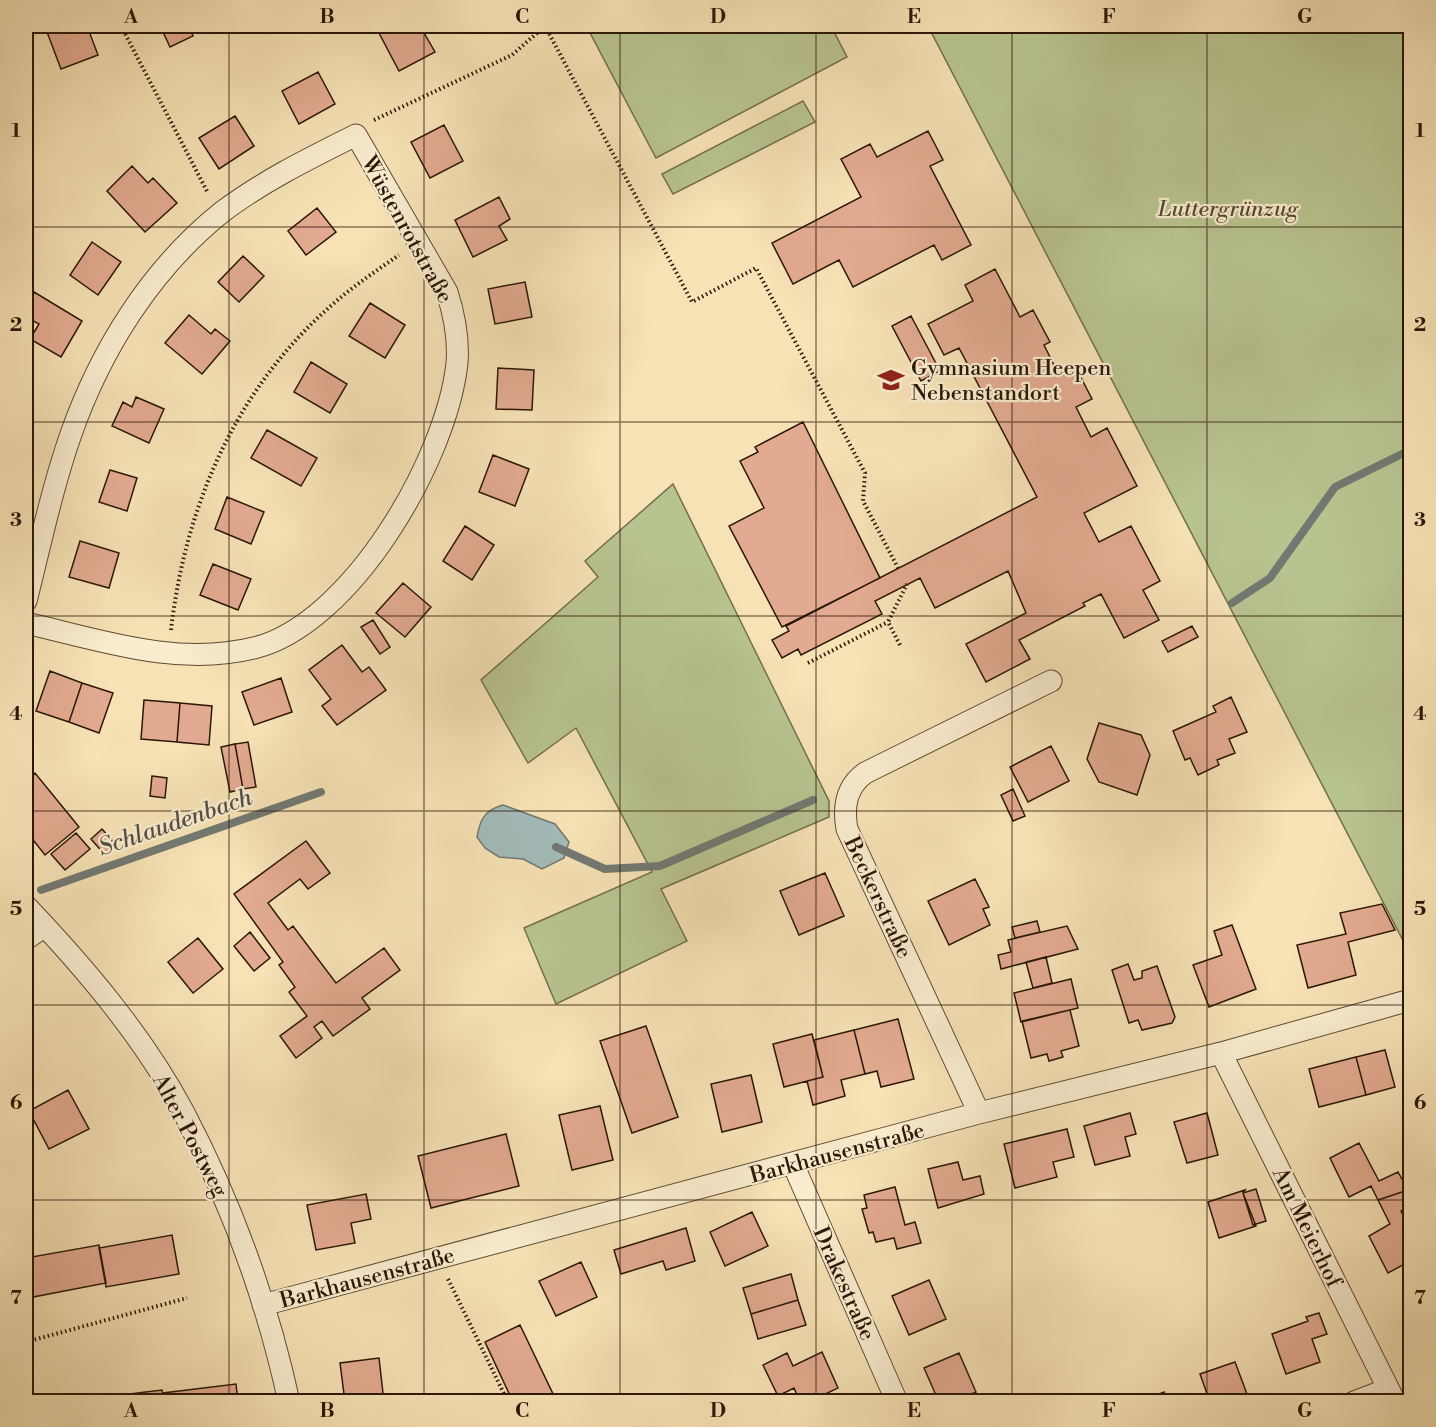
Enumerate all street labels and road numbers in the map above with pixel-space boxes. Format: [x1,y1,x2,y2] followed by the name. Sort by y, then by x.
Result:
[355,150,458,308] street label: Wüstenrotstraße
[837,832,918,963] street label: Beckerstraße
[146,1069,234,1202] street label: Alter Postweg
[746,1117,928,1190] street label: Barkhausenstraße
[1266,1162,1348,1293] street label: Am Meierhof
[807,1223,881,1345] street label: Drakestraße
[276,1242,458,1315] street label: Barkhausenstraße

